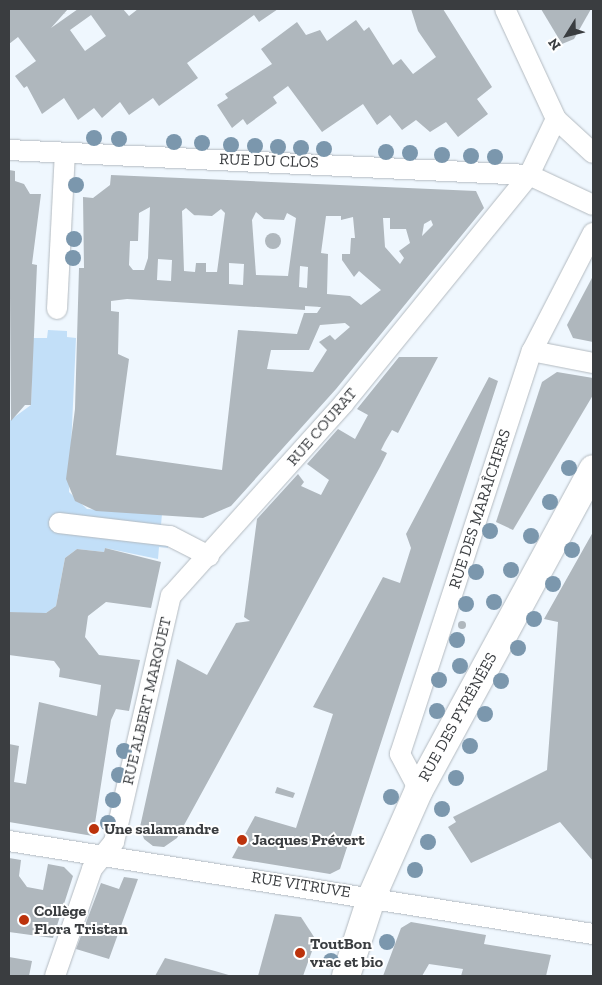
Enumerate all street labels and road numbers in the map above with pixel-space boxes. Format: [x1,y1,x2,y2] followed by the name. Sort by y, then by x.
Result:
[219,150,319,172] street label: RUE DU CLOS
[283,384,361,470] street label: RUE COURAT
[445,427,515,591] street label: RUE DES MARAÎCHERS
[118,615,176,787] street label: RUE ALBERT MARQUET
[415,649,501,785] street label: RUE DES PYRÉNÉES
[250,868,352,902] street label: RUE VITRUVE

